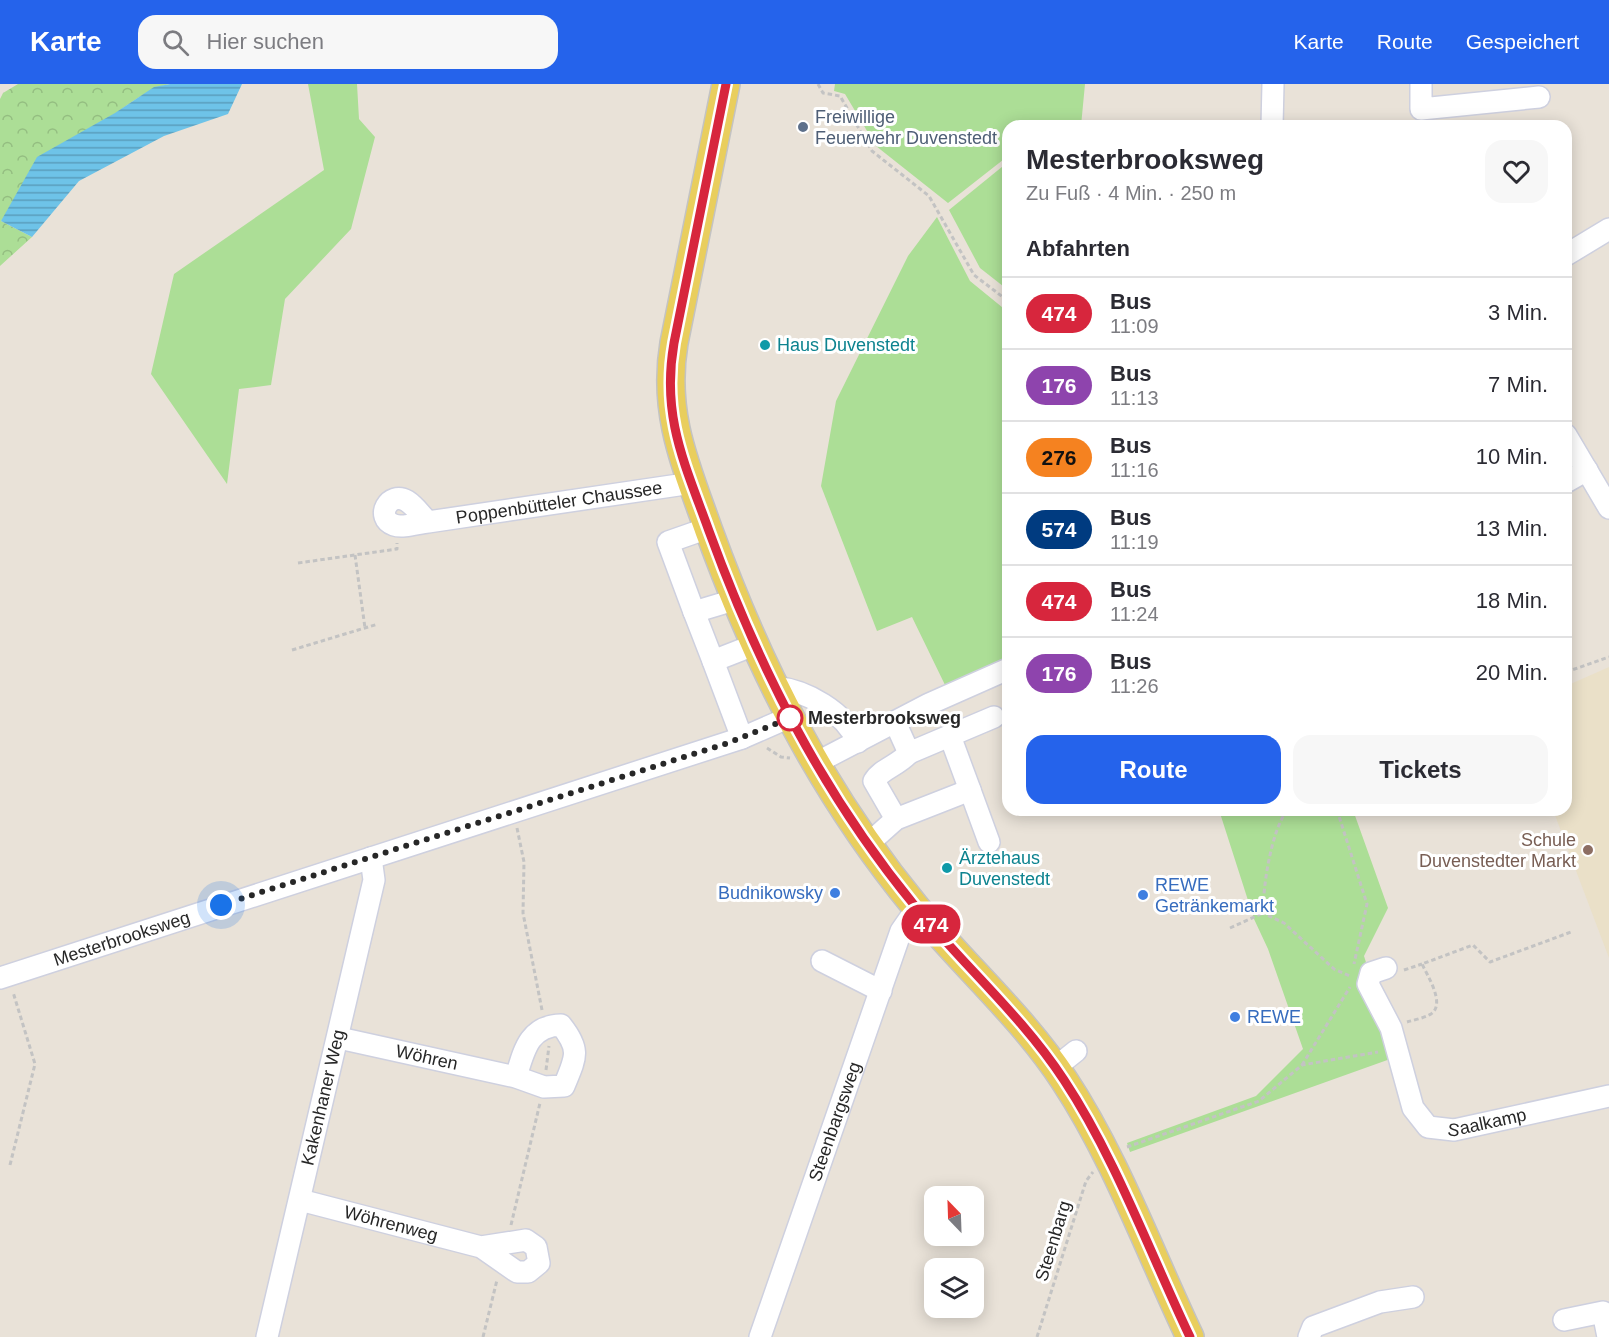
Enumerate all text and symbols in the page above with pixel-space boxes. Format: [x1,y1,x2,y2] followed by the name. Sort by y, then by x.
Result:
[138,15,558,69] search box
[30,26,102,57] text: Karte
[159,26,192,59] icon: search
[207,29,324,54] text: Hier suchen
[1294,30,1344,53] text: Karte
[1377,30,1433,53] text: Route
[1466,30,1579,53] text: Gespeichert
[815,107,997,148] place label: Freiwillige Feuerwehr Duvenstedt
[796,120,810,134] marker: Freiwillige Feuerwehr Duvenstedt
[1485,140,1548,203] button: heart
[1026,144,1264,175] text: Mesterbrooksweg
[1026,182,1236,204] text: Zu Fuß · 4 Min. · 250 m
[1026,236,1130,261] text: Abfahrten
[1110,289,1152,314] text: Bus
[1488,300,1548,325] text: 3 Min.
[1041,302,1077,325] text: 474
[1110,315,1159,337] text: 11:09
[777,335,915,355] place label: Haus Duvenstedt
[758,338,772,352] marker: Haus Duvenstedt
[1110,361,1152,386] text: Bus
[1488,372,1548,397] text: 7 Min.
[1041,374,1077,397] text: 176
[1110,387,1159,409] text: 11:13
[1110,433,1152,458] text: Bus
[1476,444,1548,469] text: 10 Min.
[1041,446,1077,469] text: 276
[1110,459,1159,481] text: 11:16
[455,478,664,528] street label: Poppenbütteler Chaussee
[1110,505,1152,530] text: Bus
[1476,516,1548,541] text: 13 Min.
[1041,518,1077,541] text: 574
[1110,531,1159,553] text: 11:19
[1110,577,1152,602] text: Bus
[1476,588,1548,613] text: 18 Min.
[1041,590,1077,613] text: 474
[1110,603,1159,625] text: 11:24
[1110,649,1152,674] text: Bus
[1476,660,1548,685] text: 20 Min.
[1041,662,1077,685] text: 176
[1110,675,1159,697] text: 11:26
[777,705,803,731] marker: Mesterbrooksweg
[808,708,961,728] place label: Mesterbrooksweg
[1026,735,1281,804] button: Route
[1293,735,1548,804] button: Tickets
[1419,830,1576,871] place label: Schule Duvenstedter Markt
[1581,843,1595,857] marker: Schule Duvenstedter Markt
[959,848,1050,889] place label: Ärztehaus Duvenstedt
[940,861,954,875] marker: Ärztehaus Duvenstedt
[1155,875,1274,916] place label: REWE Getränkemarkt
[718,883,823,903] place label: Budnikowsky
[828,886,842,900] marker: Budnikowsky
[1136,888,1150,902] marker: REWE Getränkemarkt
[206,890,236,920] your location
[896,904,966,944] line badge: 474
[51,907,192,970] street label: Mesterbrooksweg
[913,913,949,936] text: 474
[1247,1007,1301,1027] place label: REWE
[1228,1010,1242,1024] marker: REWE
[298,1028,349,1167] street label: Kakenhaner Weg
[394,1041,460,1074] street label: Wöhren
[805,1059,865,1184] street label: Steenbargsweg
[1447,1104,1528,1141] street label: Saalkamp
[924,1186,984,1246] north arrow
[924,1186,984,1318] map controls
[1031,1198,1075,1284] street label: Steenbarg
[342,1202,440,1245] street label: Wöhrenweg
[924,1258,984,1318] button: layers

